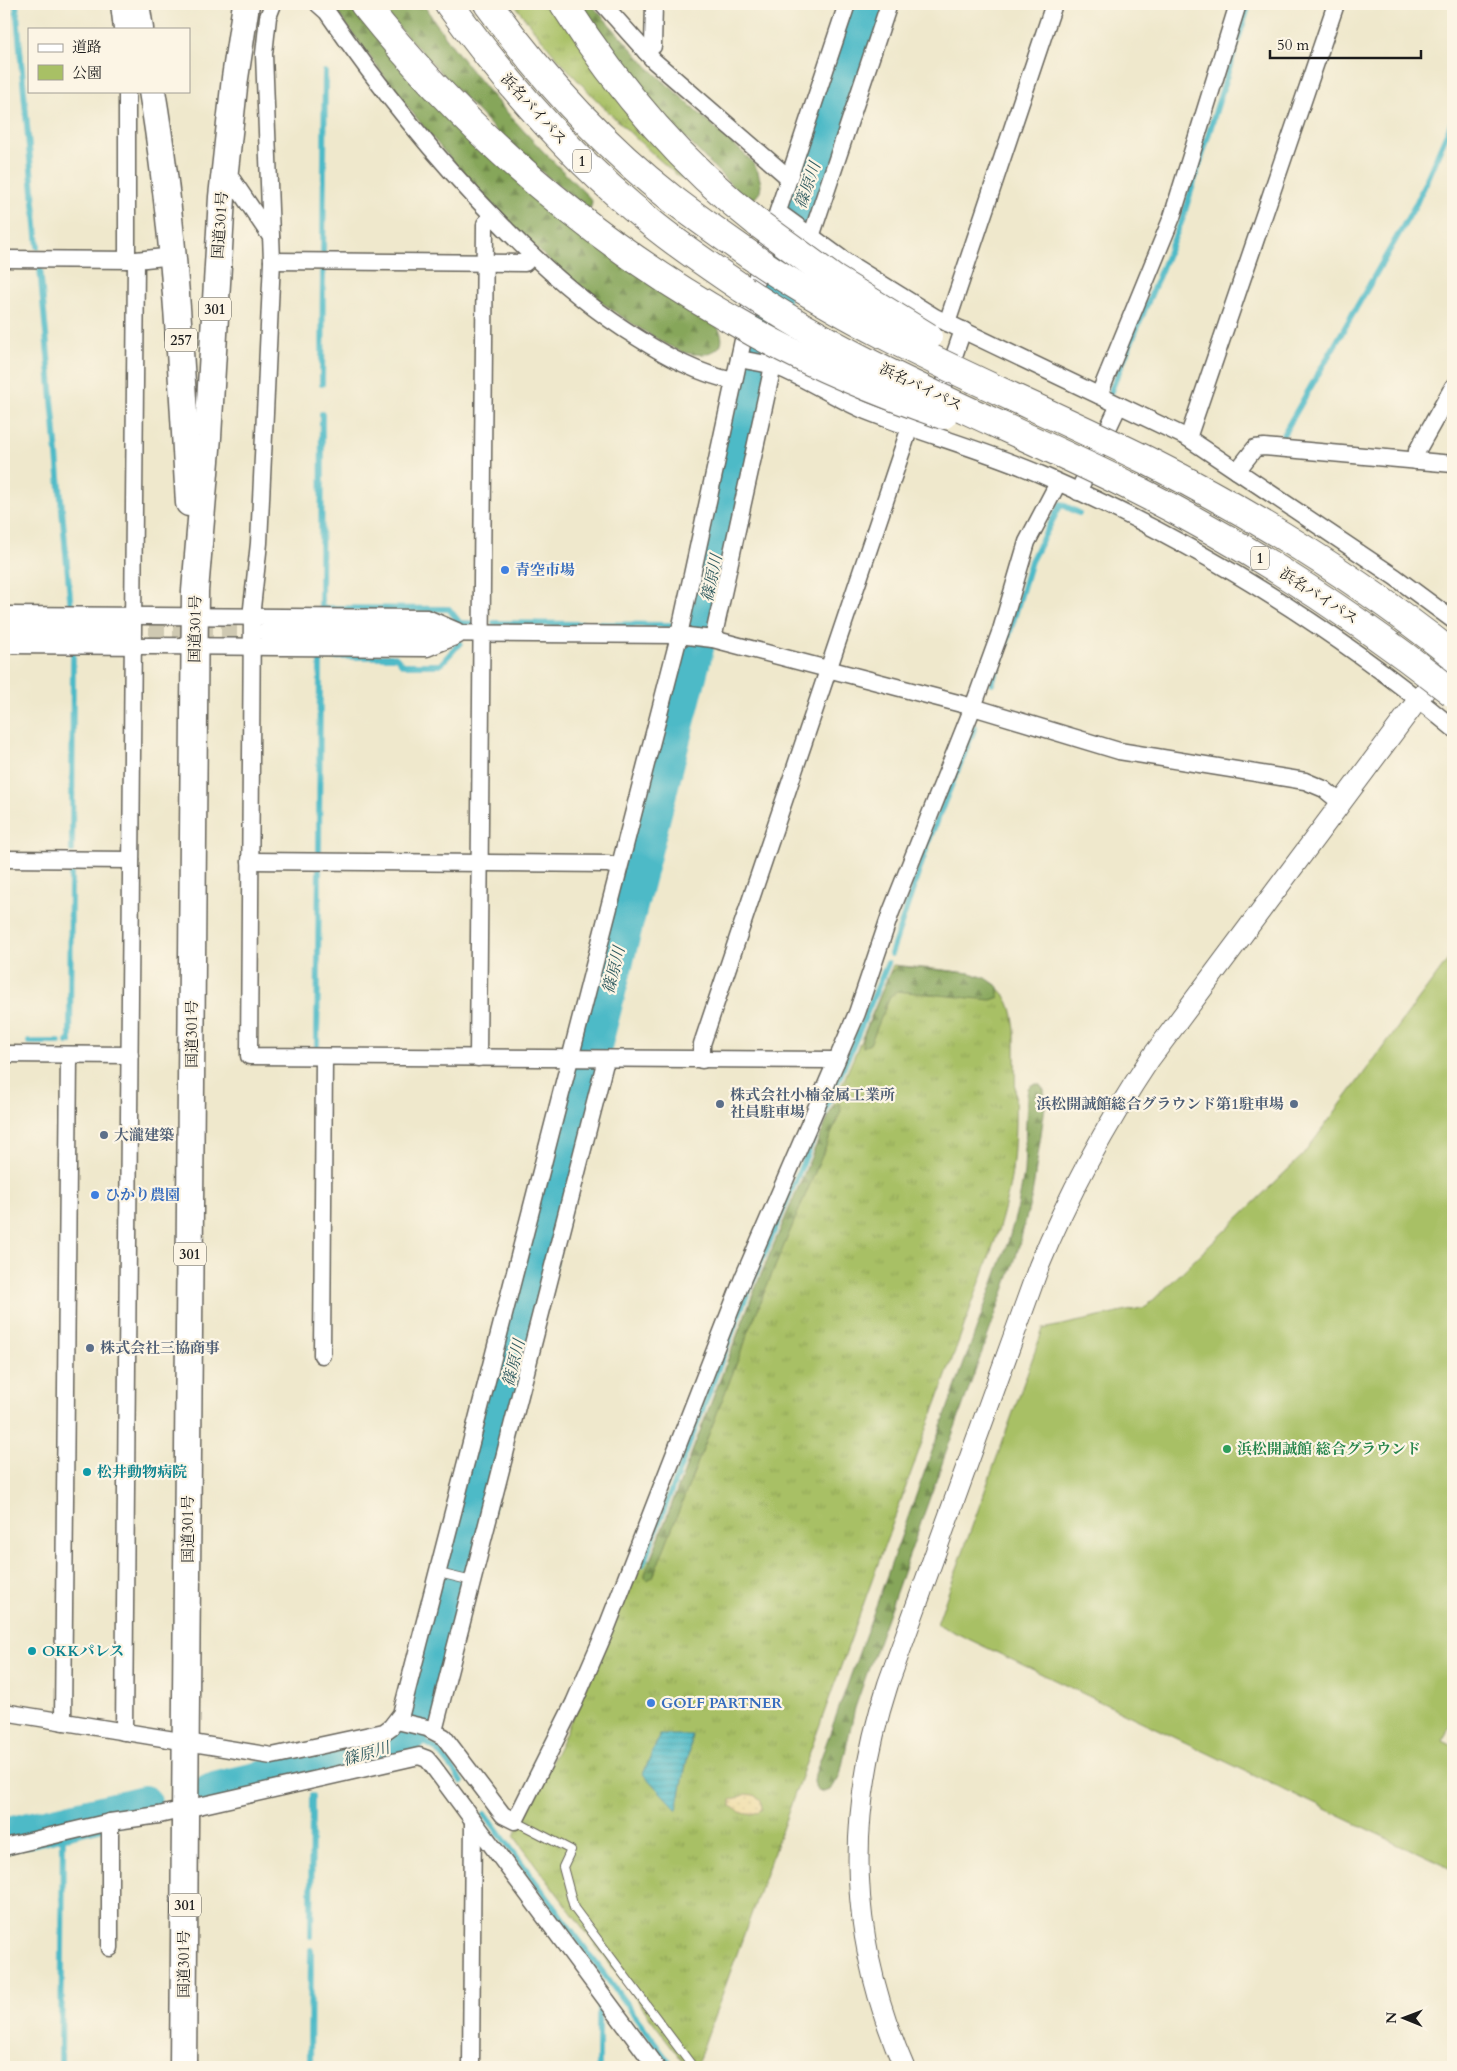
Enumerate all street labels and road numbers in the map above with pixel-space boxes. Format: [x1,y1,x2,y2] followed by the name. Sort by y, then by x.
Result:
[497,69,571,149] street label: 浜名バイパス
[573,150,591,172] road number: 1
[208,190,232,260] street label: 国道301号
[199,298,231,320] road number: 301
[165,328,197,352] road number: 257
[876,358,966,416] street label: 浜名バイパス
[1251,546,1269,570] road number: 1
[1276,563,1362,629] street label: 浜名バイパス
[184,595,206,663] street label: 国道301号
[182,1000,202,1068] street label: 国道301号
[174,1242,206,1266] road number: 301
[178,1495,198,1563] street label: 国道301号
[169,1894,201,1916] road number: 301
[174,1930,194,1998] street label: 国道301号

